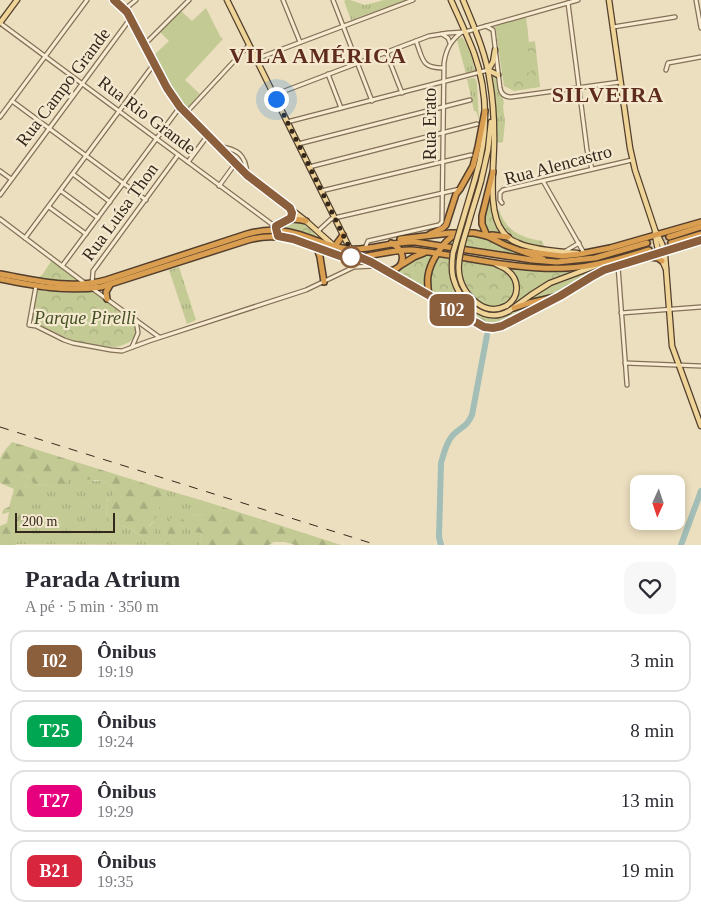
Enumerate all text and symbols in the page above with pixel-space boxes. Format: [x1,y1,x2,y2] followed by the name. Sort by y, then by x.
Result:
[12,24,114,150] street label: Rua Campo Grande
[229,43,407,68] district label: VILA AMÉRICA
[94,72,200,158] street label: Rua Rio Grande
[552,82,664,107] district label: SILVEIRA
[264,87,289,112] your location
[420,88,440,160] street label: Rua Erato
[502,141,614,189] street label: Rua Alencastro
[78,159,162,265] street label: Rua Luísa Thon
[340,246,362,268] unlabelled marker
[423,294,481,326] line badge: I02
[439,300,465,320] text: I02
[33,308,136,328] park label: Parque Pirelli
[630,475,685,530] north arrow
[630,475,685,530] map controls
[15,510,115,533] scale bar
[22,514,57,529] text: 200 m
[624,562,676,614] button: heart
[25,566,180,592] text: Parada Atrium
[25,598,159,615] text: A pé · 5 min · 350 m
[97,641,156,662] text: Ônibus
[630,650,674,671] text: 3 min
[42,651,67,671] text: I02
[97,663,133,680] text: 19:19
[97,711,156,732] text: Ônibus
[630,720,674,741] text: 8 min
[39,721,70,741] text: T25
[97,733,133,750] text: 19:24
[97,781,156,802] text: Ônibus
[621,790,674,811] text: 13 min
[39,791,70,811] text: T27
[97,803,133,820] text: 19:29
[97,851,156,872] text: Ônibus
[621,860,674,881] text: 19 min
[39,861,70,881] text: B21
[97,873,133,890] text: 19:35

